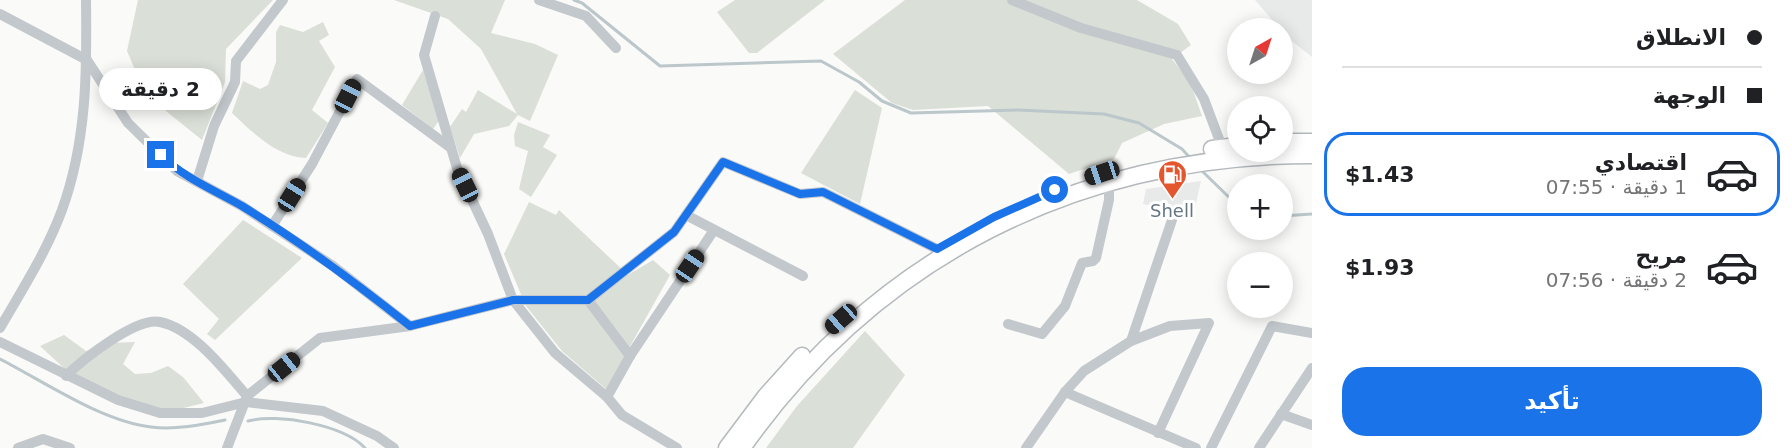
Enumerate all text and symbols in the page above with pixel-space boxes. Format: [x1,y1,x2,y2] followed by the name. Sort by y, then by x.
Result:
[1227,18,1293,84] north arrow
[1227,18,1293,318] map controls
[1636,25,1726,50] text: الانطلاق
[100,68,222,110] callout: 2 دقيقة
[332,76,364,116] car
[121,77,200,101] text: 2 دقيقة
[1653,83,1726,108] text: الوجهة
[1227,96,1293,162] button: locate
[147,141,174,168] route end
[1705,147,1759,201] icon: car
[1595,150,1687,175] text: اقتصادي
[1156,158,1188,200] fuel station icon: Shell
[1082,159,1122,187] car
[1345,162,1415,187] text: $1.43
[449,165,481,205] car
[1227,174,1293,240] button: +
[275,175,309,215] car
[1546,175,1687,199] text: 1 دقيقة · 07:55
[1041,176,1068,203] route start
[1150,200,1194,221] place label: Shell
[1705,240,1759,294] icon: car
[1636,243,1687,268] text: مريح
[672,246,708,286] car
[1227,252,1293,318] button: −
[1345,255,1415,280] text: $1.93
[1546,268,1687,292] text: 2 دقيقة · 07:56
[822,300,860,338] car
[264,349,304,385] car
[1342,367,1762,436] button: تأكيد

